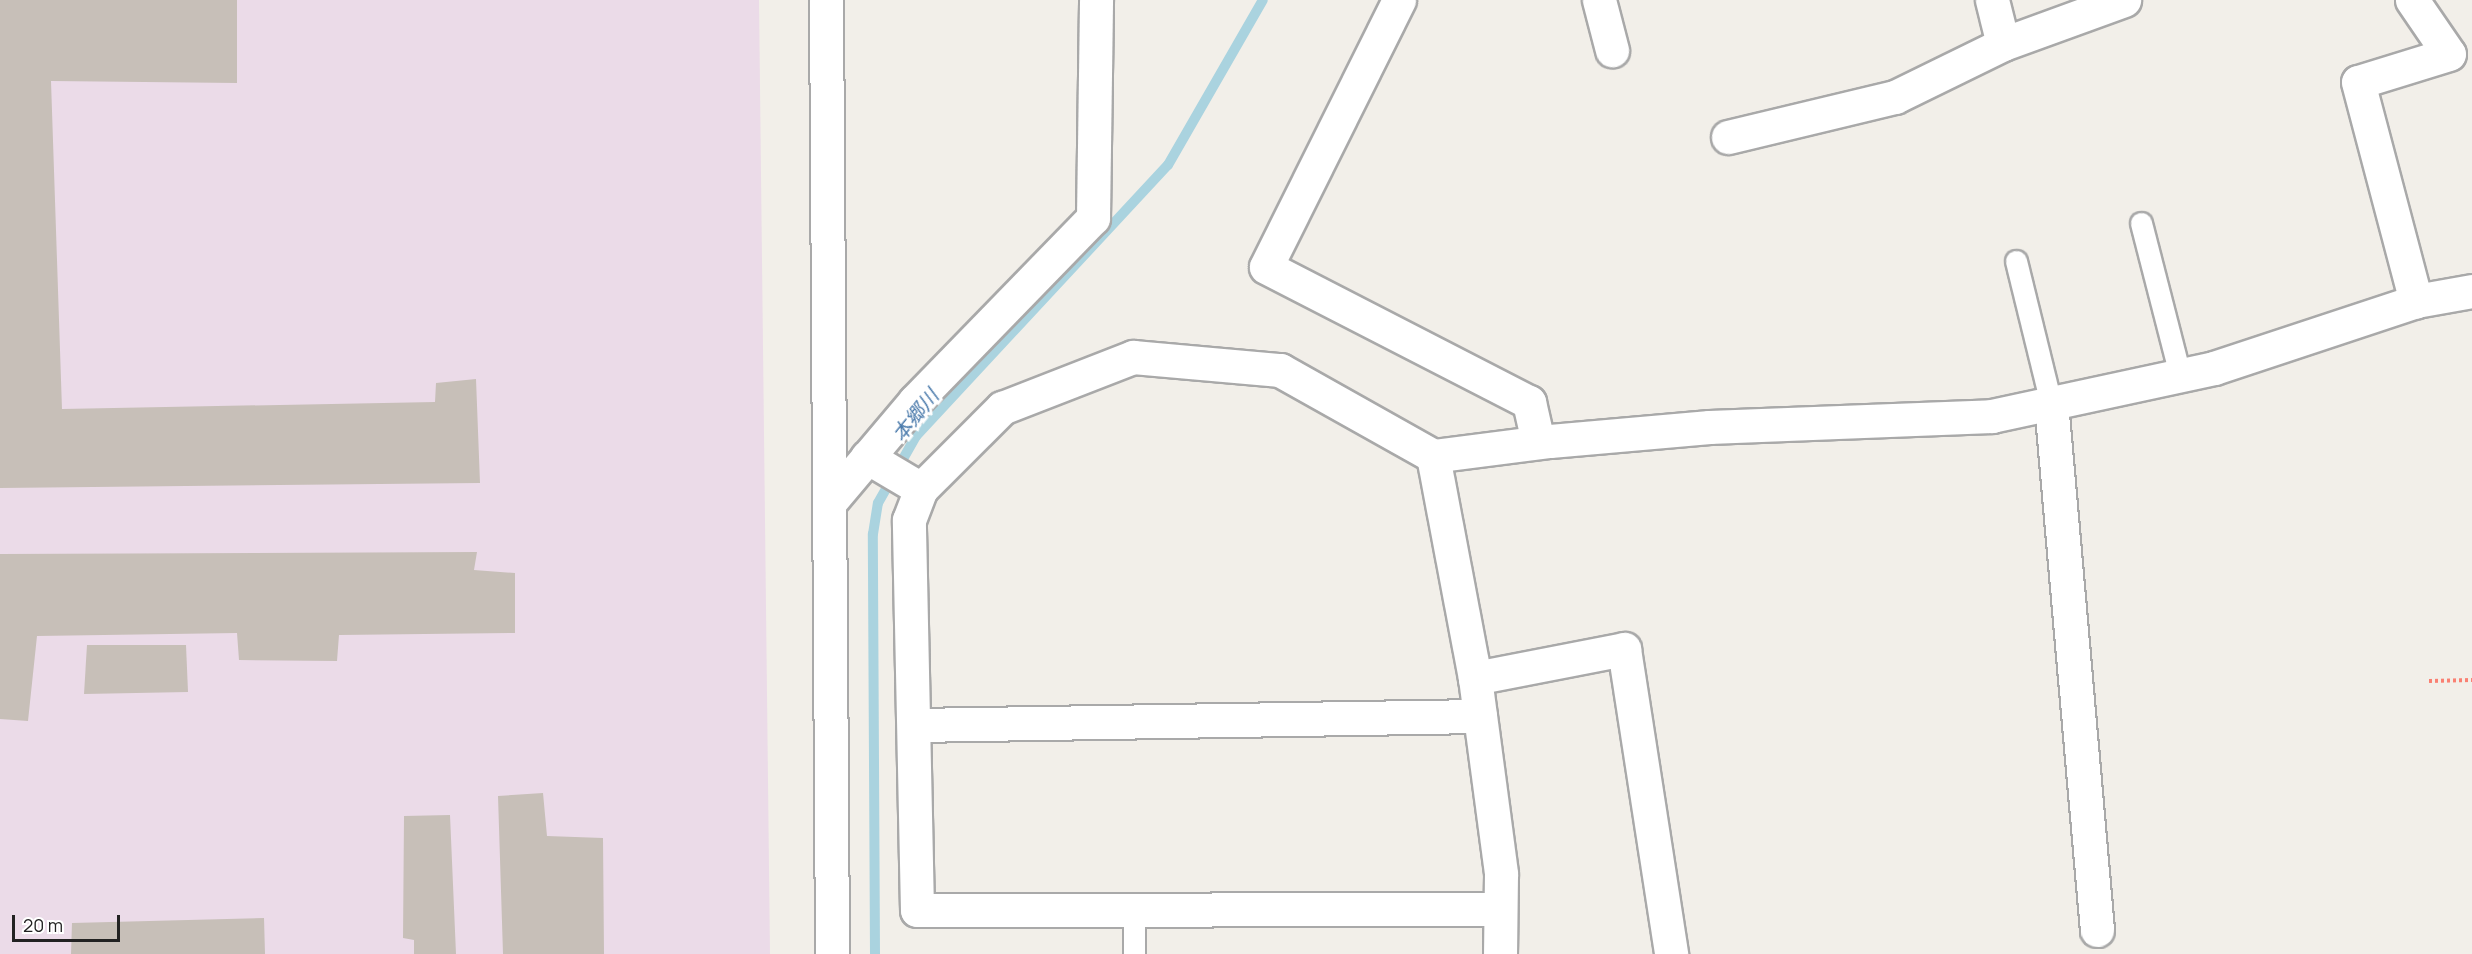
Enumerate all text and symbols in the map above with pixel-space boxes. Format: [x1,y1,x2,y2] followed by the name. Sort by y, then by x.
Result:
[887,384,943,446] water label: 本郷川
[15,903,123,941] scale bar
[23,913,63,937] text: 20 m

